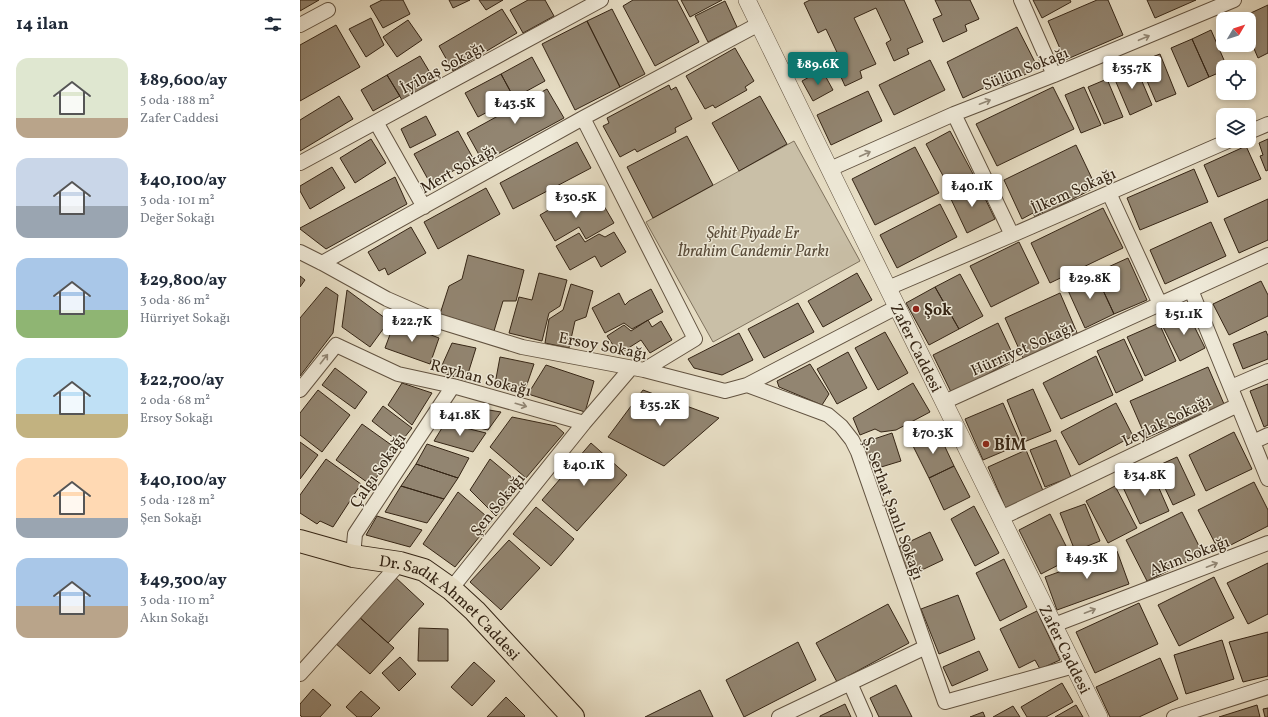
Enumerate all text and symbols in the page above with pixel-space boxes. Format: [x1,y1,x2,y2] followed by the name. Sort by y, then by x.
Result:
[1216,12,1256,52] north arrow
[1216,12,1256,148] map controls
[16,13,69,36] text: 14 ilan
[262,13,284,35] icon: filters
[1138,33,1150,41] one-way arrow
[397,37,489,100] street label: İyibaş Sokağı
[979,42,1072,97] street label: Sülün Sokağı
[785,52,851,86] pin: ₺89.6K
[797,56,839,74] text: ₺89.6K
[1099,56,1165,90] pin: ₺35.7K
[1112,60,1152,78] text: ₺35.7K
[1216,60,1256,100] button: locate
[140,69,227,92] text: ₺89,600/ay
[48,74,96,122] icon: home
[482,91,548,125] pin: ₺43.5K
[140,92,215,110] text: 5 oda · 188 m²
[495,95,536,113] text: ₺43.5K
[978,98,990,106] one-way arrow
[1216,108,1256,148] button: layers
[140,110,219,128] text: Zafer Caddesi
[417,140,501,200] street label: Mert Sokağı
[859,149,871,157] one-way arrow
[1028,163,1120,220] street label: İlkem Sokağı
[140,169,227,192] text: ₺40,100/ay
[48,174,96,222] icon: home
[939,174,1005,208] pin: ₺40.1K
[951,178,993,196] text: ₺40.1K
[543,185,609,219] pin: ₺30.5K
[555,189,597,207] text: ₺30.5K
[140,192,215,210] text: 3 oda · 101 m²
[140,210,215,228] text: Değer Sokağı
[677,223,829,263] park label: Şehit Piyade Er İbrahim Candemir Parkı
[1057,266,1123,300] pin: ₺29.8K
[140,269,227,292] text: ₺29,800/ay
[1069,270,1111,288] text: ₺29.8K
[48,274,96,322] icon: home
[140,292,210,310] text: 3 oda · 86 m²
[884,300,947,397] street label: Zafer Caddesi
[924,300,952,322] place label: Şok
[1151,302,1217,336] pin: ₺51.1K
[911,304,921,314] marker: Şok
[1165,306,1203,324] text: ₺51.1K
[379,309,445,343] pin: ₺22.7K
[140,310,230,328] text: Hürriyet Sokağı
[392,313,432,331] text: ₺22.7K
[968,317,1078,382] street label: Hürriyet Sokağı
[556,328,649,366] street label: Ersoy Sokağı
[320,354,329,365] one-way arrow
[427,355,534,403] street label: Reyhan Sokağı
[140,369,224,392] text: ₺22,700/ay
[48,374,96,422] icon: home
[1119,391,1215,453] street label: Leylak Sokağı
[140,392,210,410] text: 2 oda · 68 m²
[627,393,693,427] pin: ₺35.2K
[640,397,680,415] text: ₺35.2K
[514,402,527,409] one-way arrow
[427,403,493,437] pin: ₺41.8K
[440,407,481,425] text: ₺41.8K
[140,410,213,428] text: Ersoy Sokağı
[900,421,966,455] pin: ₺70.3K
[913,425,953,443] text: ₺70.3K
[345,429,412,513] street label: Çalgı Sokağı
[856,434,928,584] street label: Ş. Serhat Şanlı Sokağı
[994,435,1027,457] place label: BİM
[981,439,991,449] marker: BİM
[551,453,617,487] pin: ₺40.1K
[563,457,605,475] text: ₺40.1K
[1112,463,1178,497] pin: ₺34.8K
[1124,467,1166,485] text: ₺34.8K
[140,469,227,492] text: ₺40,100/ay
[466,469,531,542] street label: Şen Sokağı
[48,474,96,522] icon: home
[140,492,215,510] text: 5 oda · 128 m²
[140,510,202,528] text: Şen Sokağı
[1146,531,1233,582] street label: Akın Sokağı
[1054,546,1120,580] pin: ₺49.3K
[1066,550,1108,568] text: ₺49.3K
[377,551,525,666] street label: Dr. Sadık Ahmet Caddesi
[1205,560,1217,568] one-way arrow
[140,569,227,592] text: ₺49,300/ay
[48,574,96,622] icon: home
[140,592,215,610] text: 3 oda · 110 m²
[1032,602,1095,698] street label: Zafer Caddesi
[1084,606,1096,614] one-way arrow
[140,610,209,628] text: Akın Sokağı

